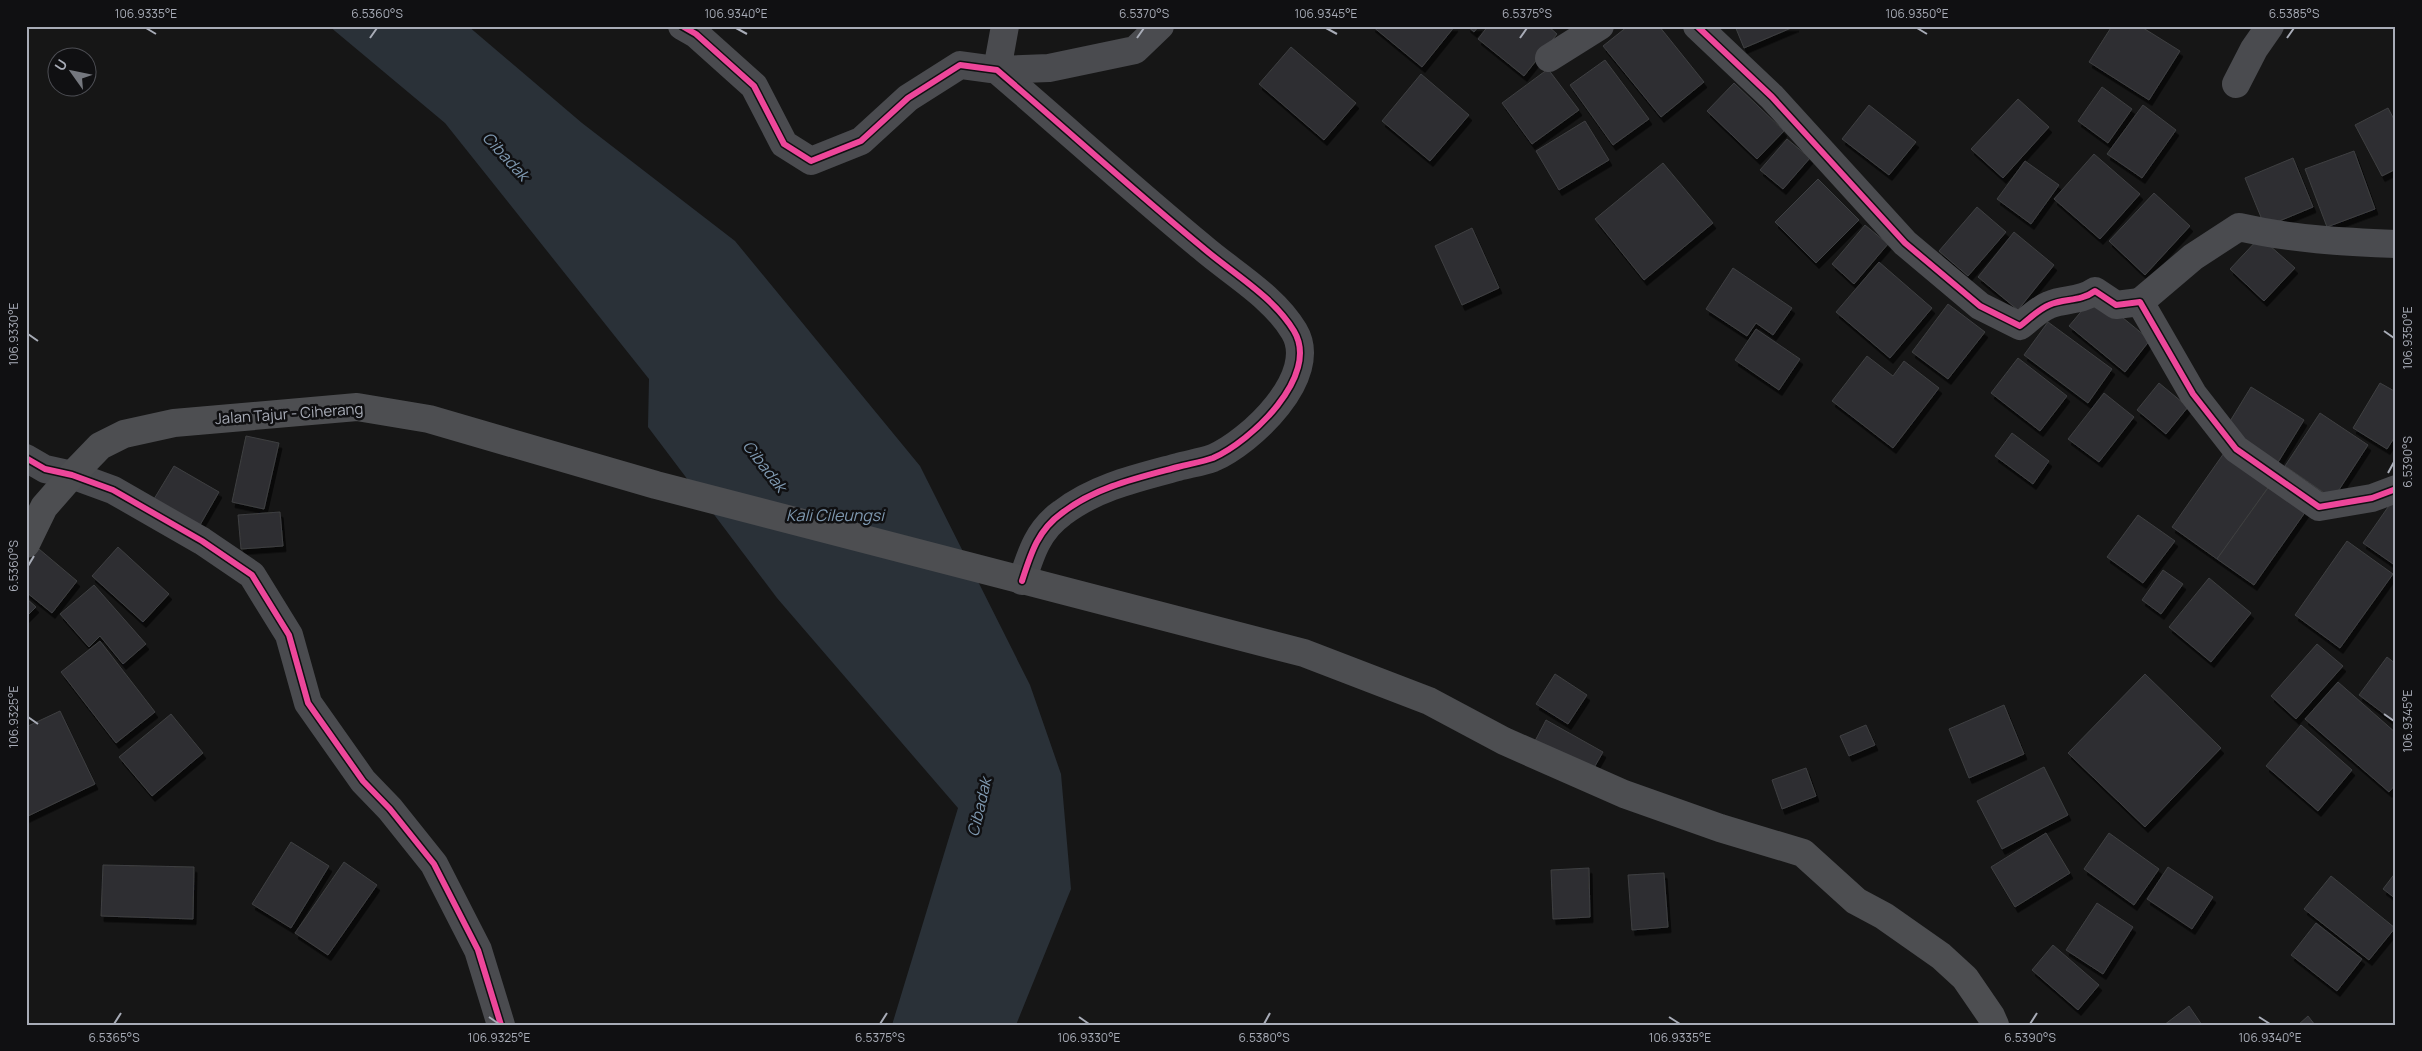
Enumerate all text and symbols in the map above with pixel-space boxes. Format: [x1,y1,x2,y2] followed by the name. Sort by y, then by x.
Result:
[115,5,177,22] text: 106.9335°E
[351,5,403,22] text: 6.5360°S
[704,5,768,22] text: 106.9340°E
[1119,5,1169,22] text: 6.5370°S
[1295,5,1358,22] text: 106.9345°E
[1502,5,1552,22] text: 6.5375°S
[1885,5,1949,22] text: 106.9350°E
[2269,5,2319,22] text: 6.5385°S
[48,48,98,98] north arrow
[50,55,71,74] text: U
[478,127,536,187] water label: Cibadak
[5,302,22,365] text: 106.9330°E
[2399,306,2416,370] text: 106.9350°E
[214,398,364,429] street label: Jalan Tajur - Ciherang
[738,436,793,498] water label: Cibadak
[2399,436,2416,488] text: 6.5390°S
[786,504,886,526] water label: Kali Cileungsi
[5,540,22,592] text: 6.5360°S
[5,686,22,748] text: 106.9325°E
[2399,689,2416,752] text: 106.9345°E
[962,773,997,839] water label: Cibadak
[88,1029,140,1046] text: 6.5365°S
[468,1029,530,1046] text: 106.9325°E
[855,1029,905,1046] text: 6.5375°S
[1058,1029,1121,1046] text: 106.9330°E
[1238,1029,1290,1046] text: 6.5380°S
[1649,1029,1711,1046] text: 106.9335°E
[2004,1029,2056,1046] text: 6.5390°S
[2238,1029,2302,1046] text: 106.9340°E

